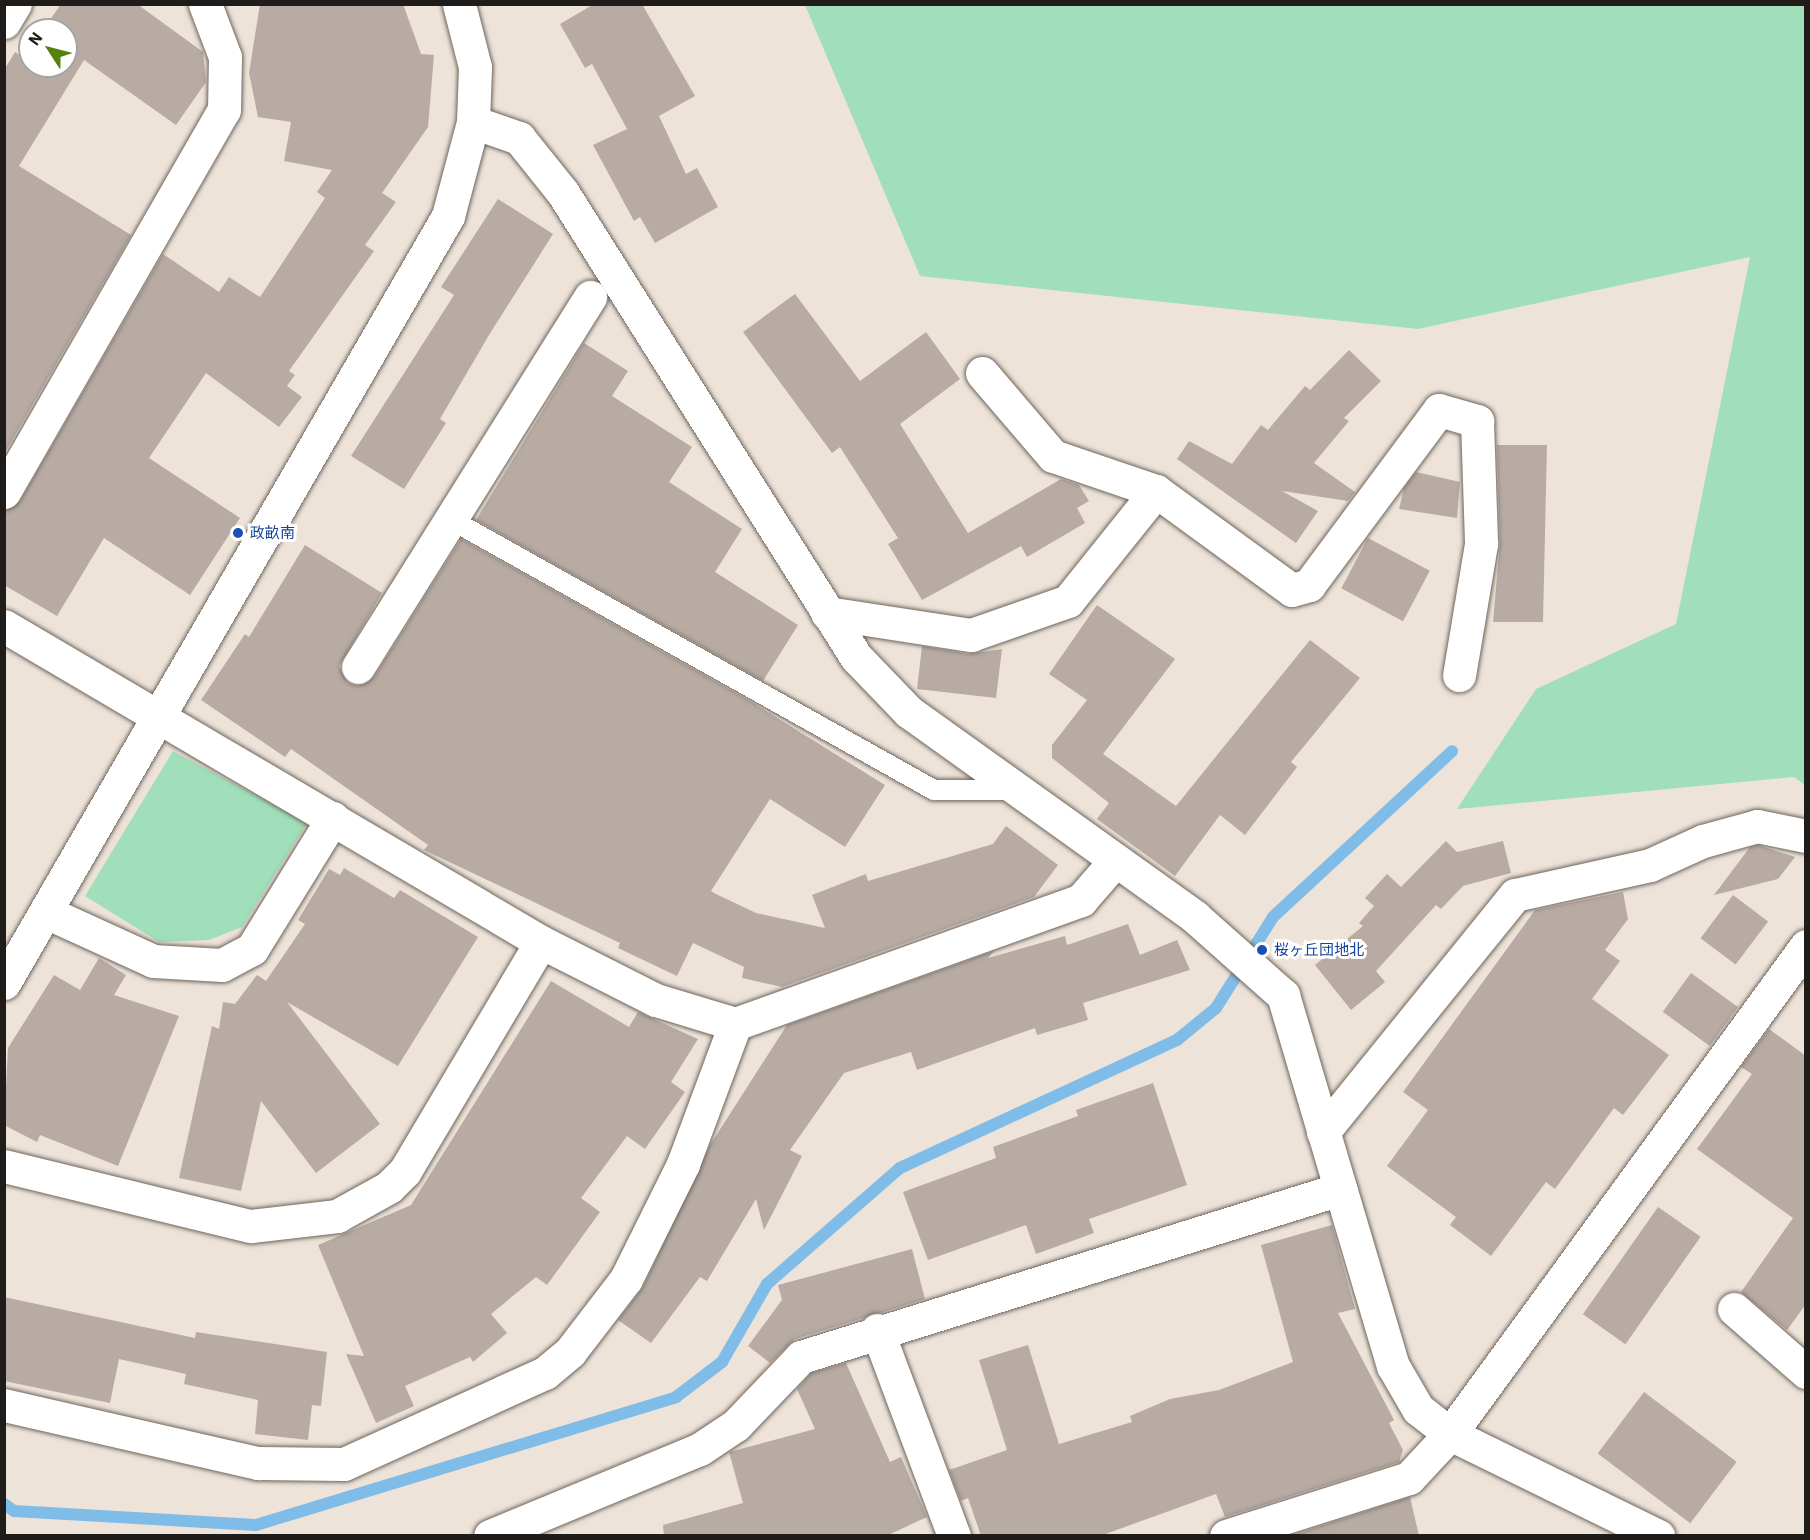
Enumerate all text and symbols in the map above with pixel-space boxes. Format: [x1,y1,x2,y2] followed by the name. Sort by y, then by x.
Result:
[18,18,78,78] north arrow
[24,28,47,49] text: N
[250,524,295,542] place label: 政畝南
[231,526,245,540] marker: 政畝南
[1274,941,1364,959] place label: 桜ヶ丘団地北
[1255,943,1269,957] marker: 桜ヶ丘団地北

